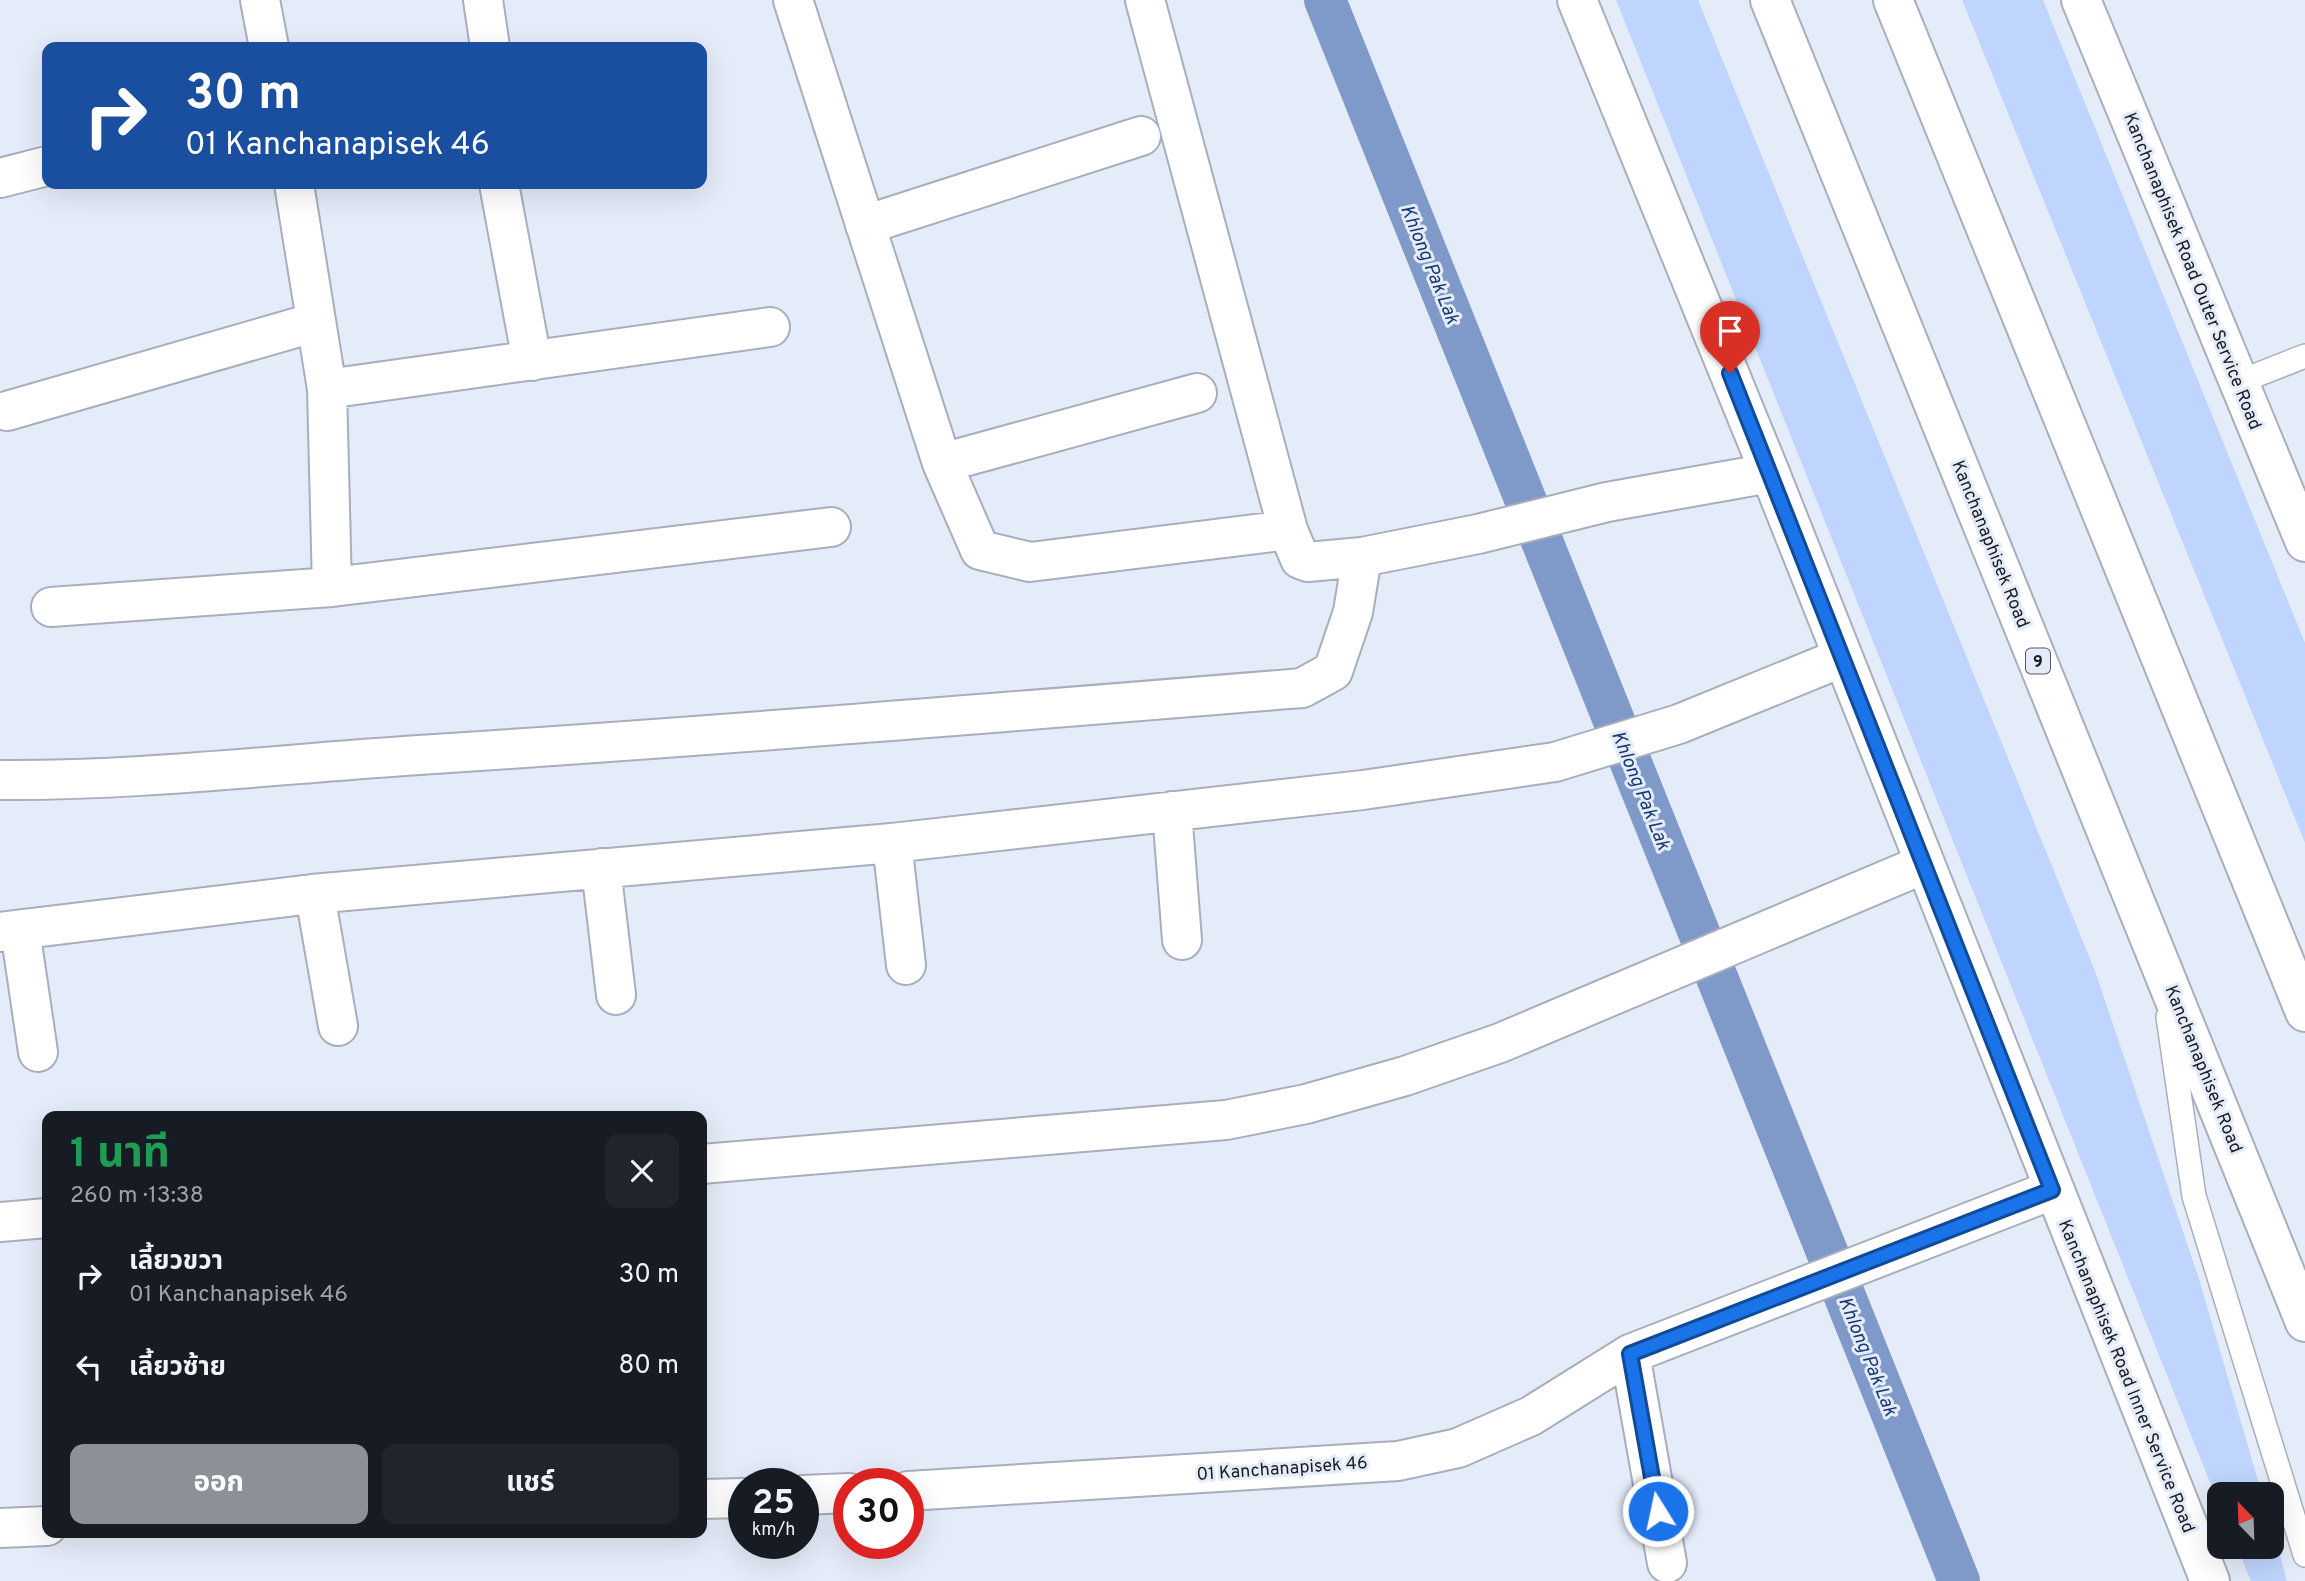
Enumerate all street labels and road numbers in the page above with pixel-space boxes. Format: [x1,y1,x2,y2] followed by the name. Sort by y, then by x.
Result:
[2117,110,2266,434] street label: Kanchanaphisek Road Outer Service Road
[1945,457,2034,632] street label: Kanchanaphisek Road
[2026,648,2050,674] road number: 9
[2158,982,2247,1157] street label: Kanchanaphisek Road
[2052,1216,2199,1537] street label: Kanchanaphisek Road Inner Service Road
[1196,1452,1368,1487] street label: 01 Kanchanapisek 46

